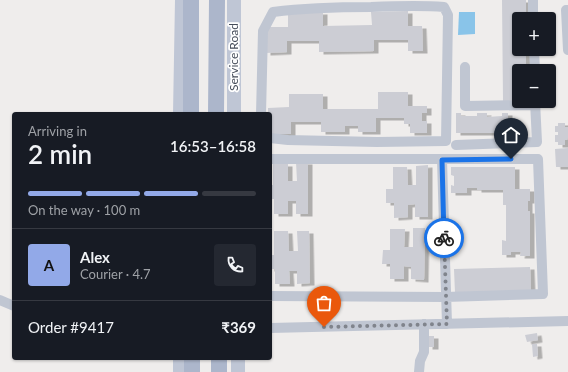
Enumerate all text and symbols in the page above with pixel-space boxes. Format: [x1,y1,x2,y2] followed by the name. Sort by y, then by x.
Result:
[512,12,556,108] map controls
[512,12,556,56] button: +
[226,23,241,91] street label: Service Road
[512,64,556,108] button: −
[494,118,528,159] pin
[28,123,87,139] text: Arriving in
[500,124,522,146] icon: home
[170,137,256,155] text: 16:53–16:58
[28,138,92,170] text: 2 min
[28,202,140,218] text: On the way · 100 m
[424,218,464,258] courier
[433,227,455,249] icon: bike
[214,244,256,286] button: phone
[80,248,110,266] text: Alex
[44,256,54,274] text: A
[80,266,151,282] text: Courier · 4.7
[307,286,341,327] pin
[313,292,335,314] icon: bag
[28,318,114,336] text: Order #9417
[221,318,256,336] text: ₹369

